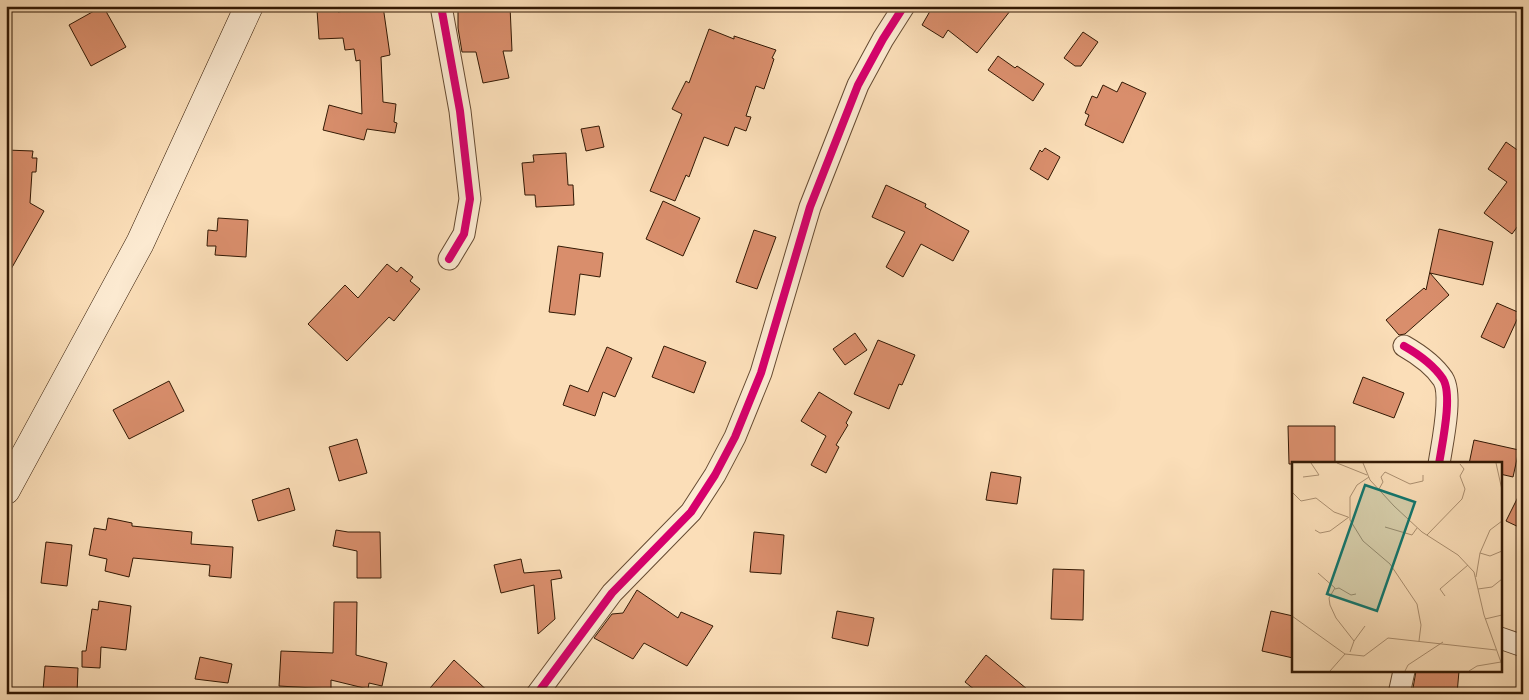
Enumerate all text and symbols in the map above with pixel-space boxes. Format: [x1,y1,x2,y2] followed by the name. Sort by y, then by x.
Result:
[1292,462,1502,672] inset map

